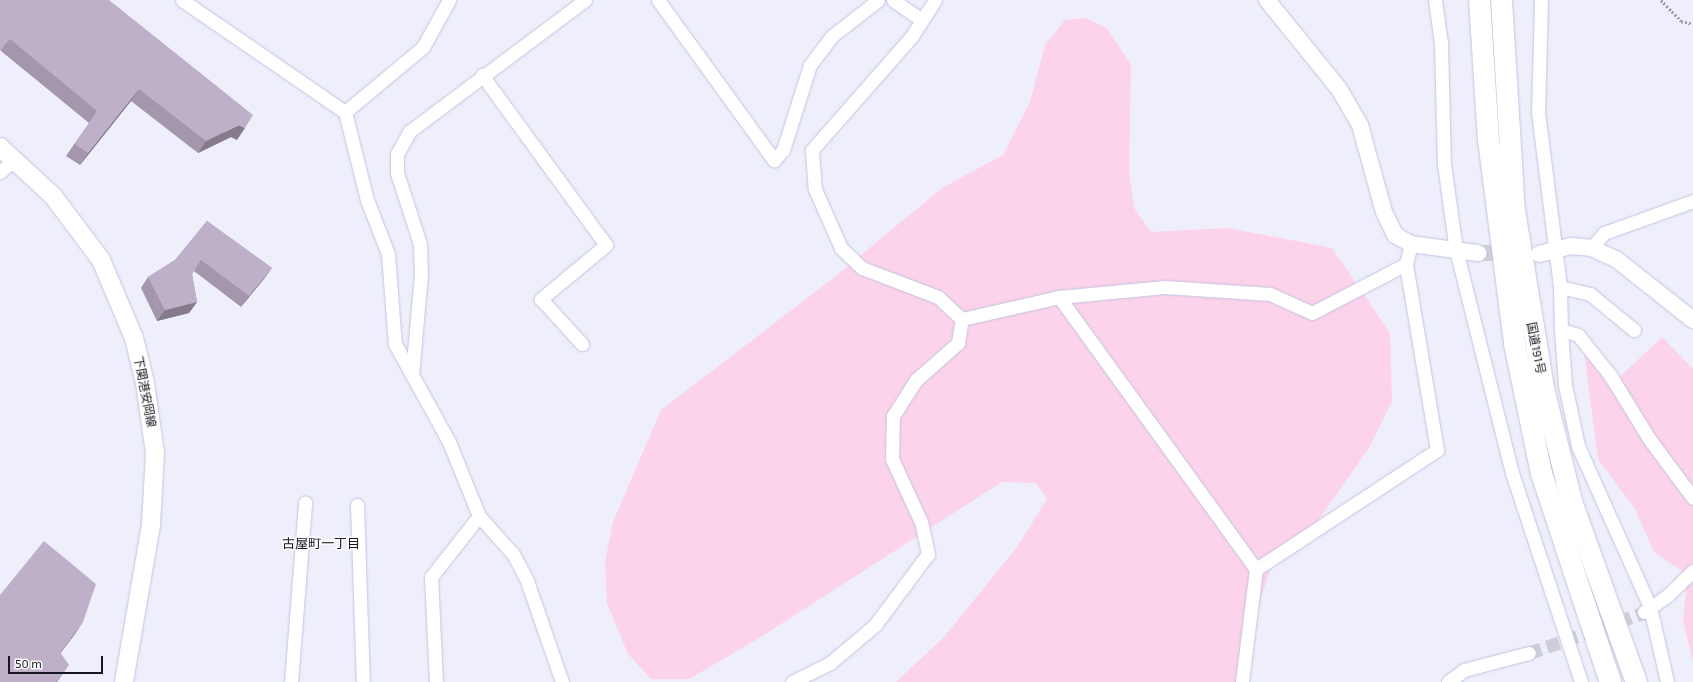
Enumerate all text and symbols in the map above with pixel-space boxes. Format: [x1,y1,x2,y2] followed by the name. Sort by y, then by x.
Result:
[1524,321,1548,375] street label: 国道191号
[131,355,159,429] street label: 下関港安岡線
[282,535,360,551] district label: 古屋町一丁目
[10,648,105,674] scale bar
[15,656,42,670] text: 50 m

